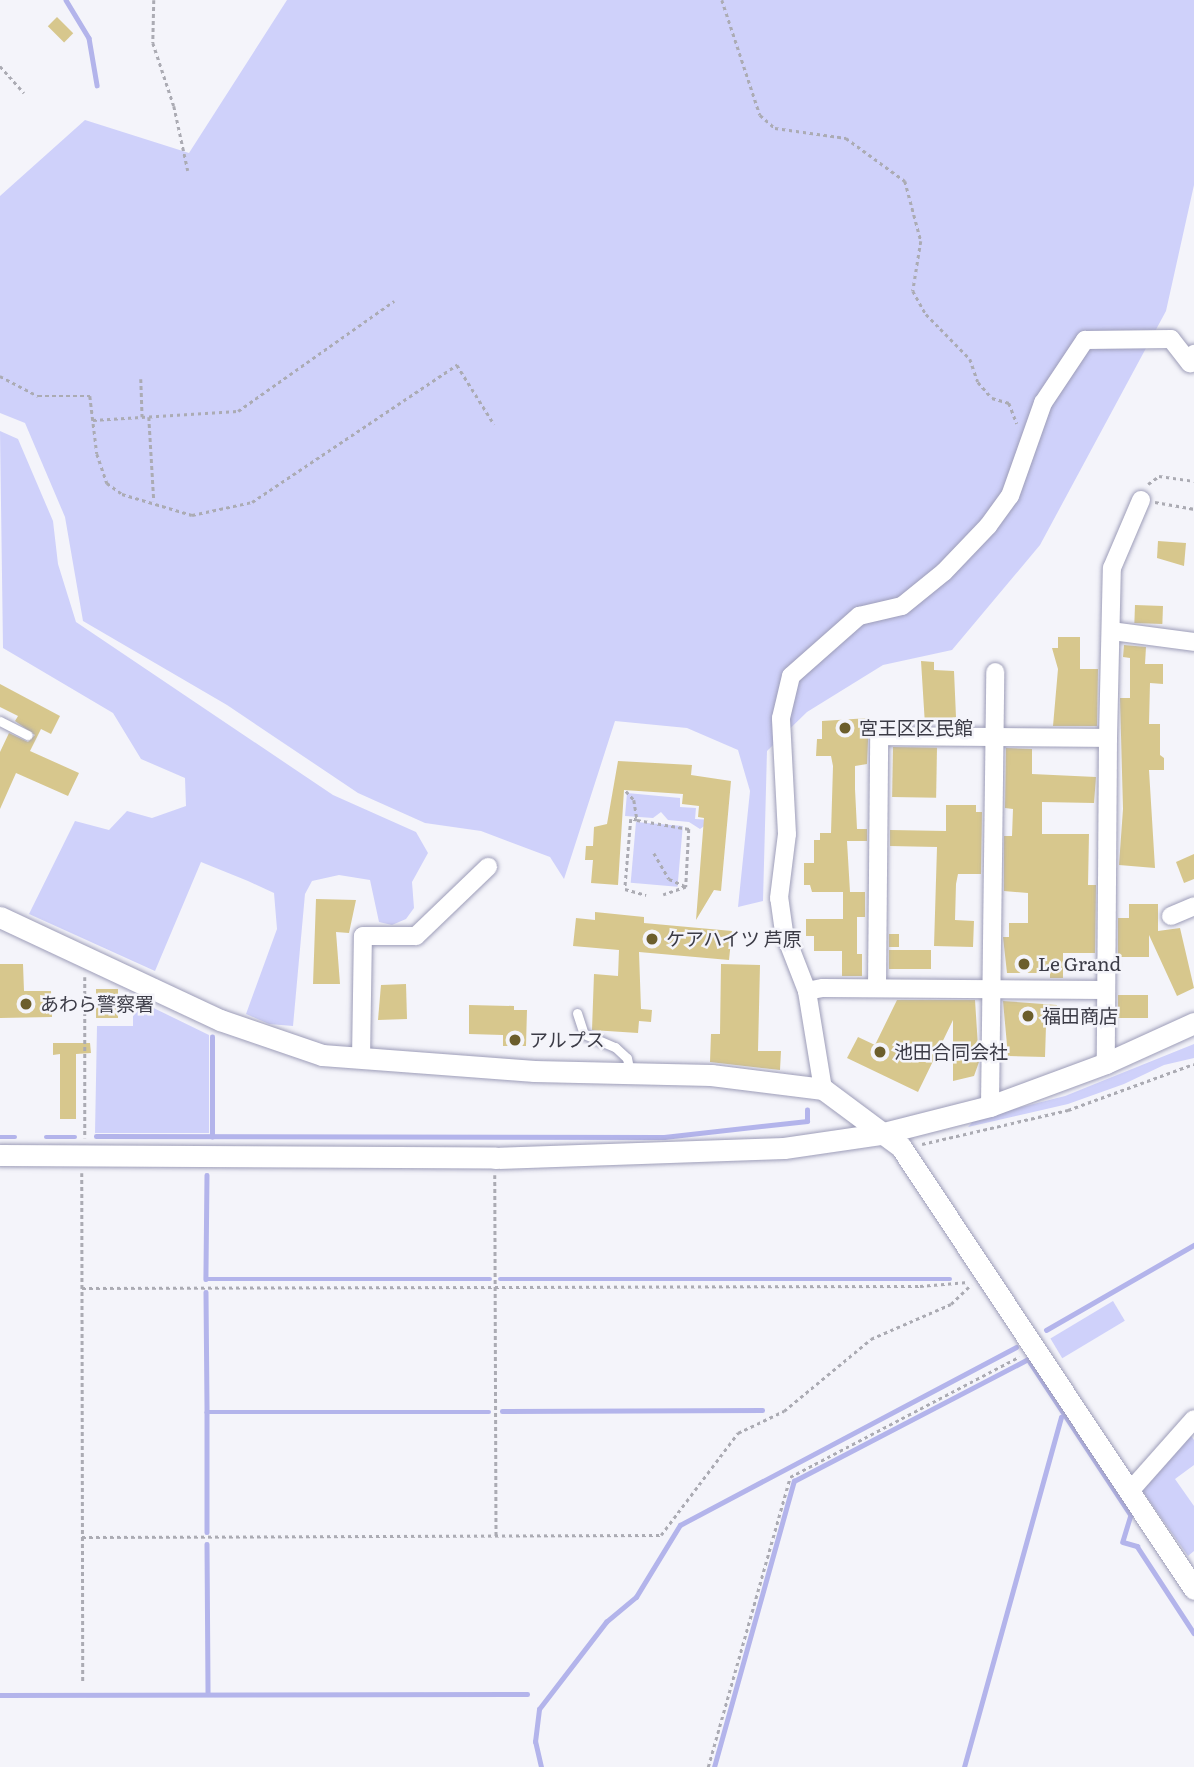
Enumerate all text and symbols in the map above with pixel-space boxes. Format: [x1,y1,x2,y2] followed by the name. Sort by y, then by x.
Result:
[859,717,973,739] place label: 宮王区区民館
[837,720,853,736] marker: 宮王区区民館
[666,928,803,950] place label: ケアハイツ 芦原
[644,931,660,947] marker: ケアハイツ 芦原
[1038,953,1121,975] place label: Le Grand
[1016,956,1032,972] marker: Le Grand
[40,993,154,1015] place label: あわら警察署
[18,996,34,1012] marker: あわら警察署
[1042,1005,1118,1027] place label: 福田商店
[1020,1008,1036,1024] marker: 福田商店
[529,1029,605,1051] place label: アルプス
[507,1032,523,1048] marker: アルプス
[894,1041,1008,1063] place label: 池田合同会社
[872,1044,888,1060] marker: 池田合同会社

